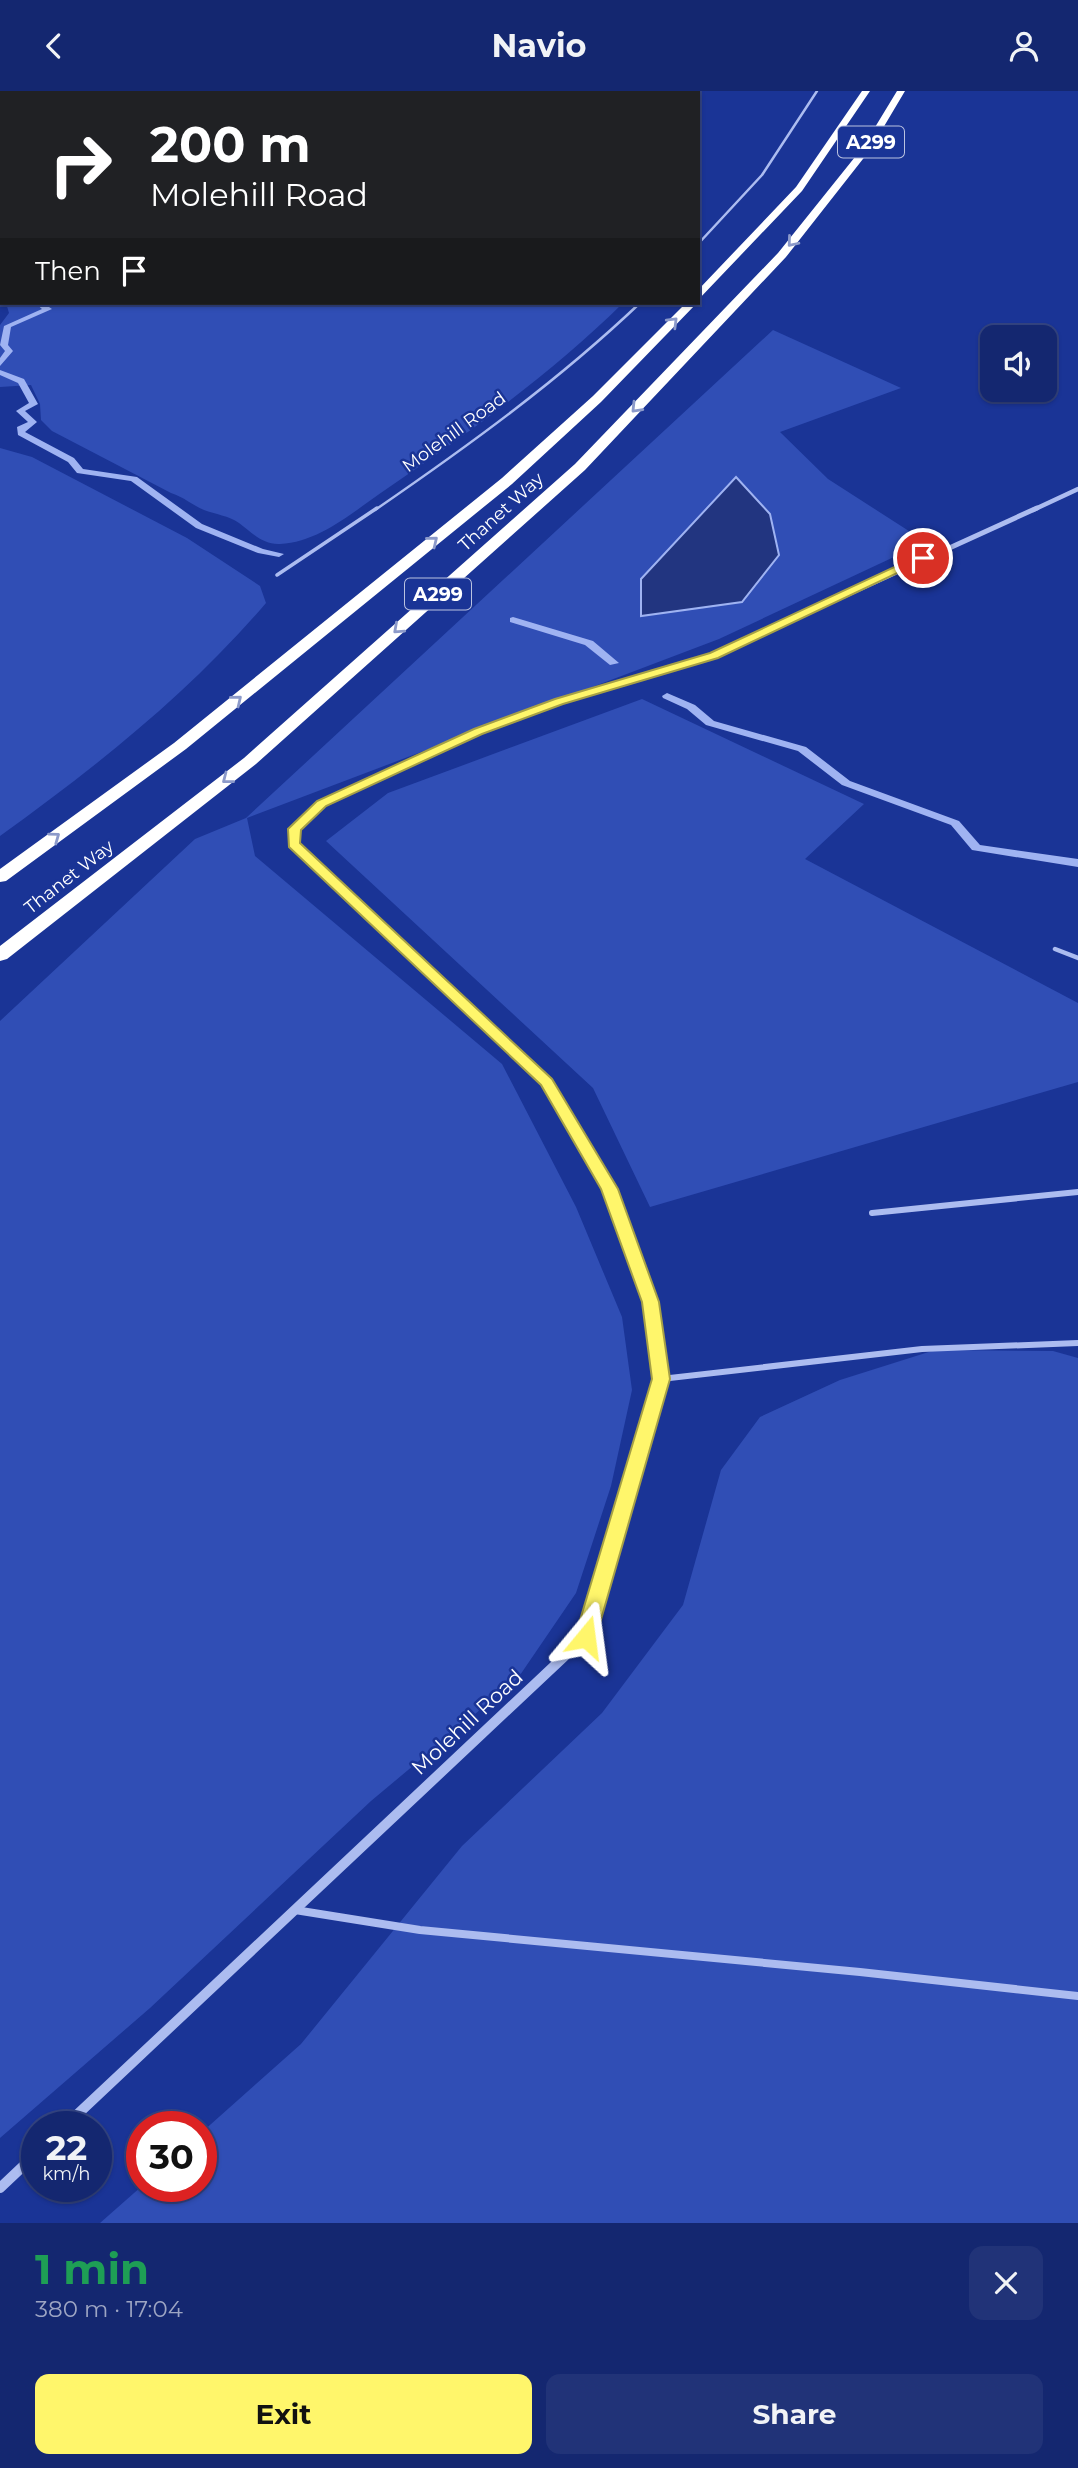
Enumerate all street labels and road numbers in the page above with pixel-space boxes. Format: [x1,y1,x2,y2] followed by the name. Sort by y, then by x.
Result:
[838,127,904,157] road number: A299
[398,387,510,477] street label: Molehill Road
[454,468,548,556] street label: Thanet Way
[405,579,471,609] road number: A299
[20,835,118,919] street label: Thanet Way
[406,1664,528,1780] street label: Molehill Road

